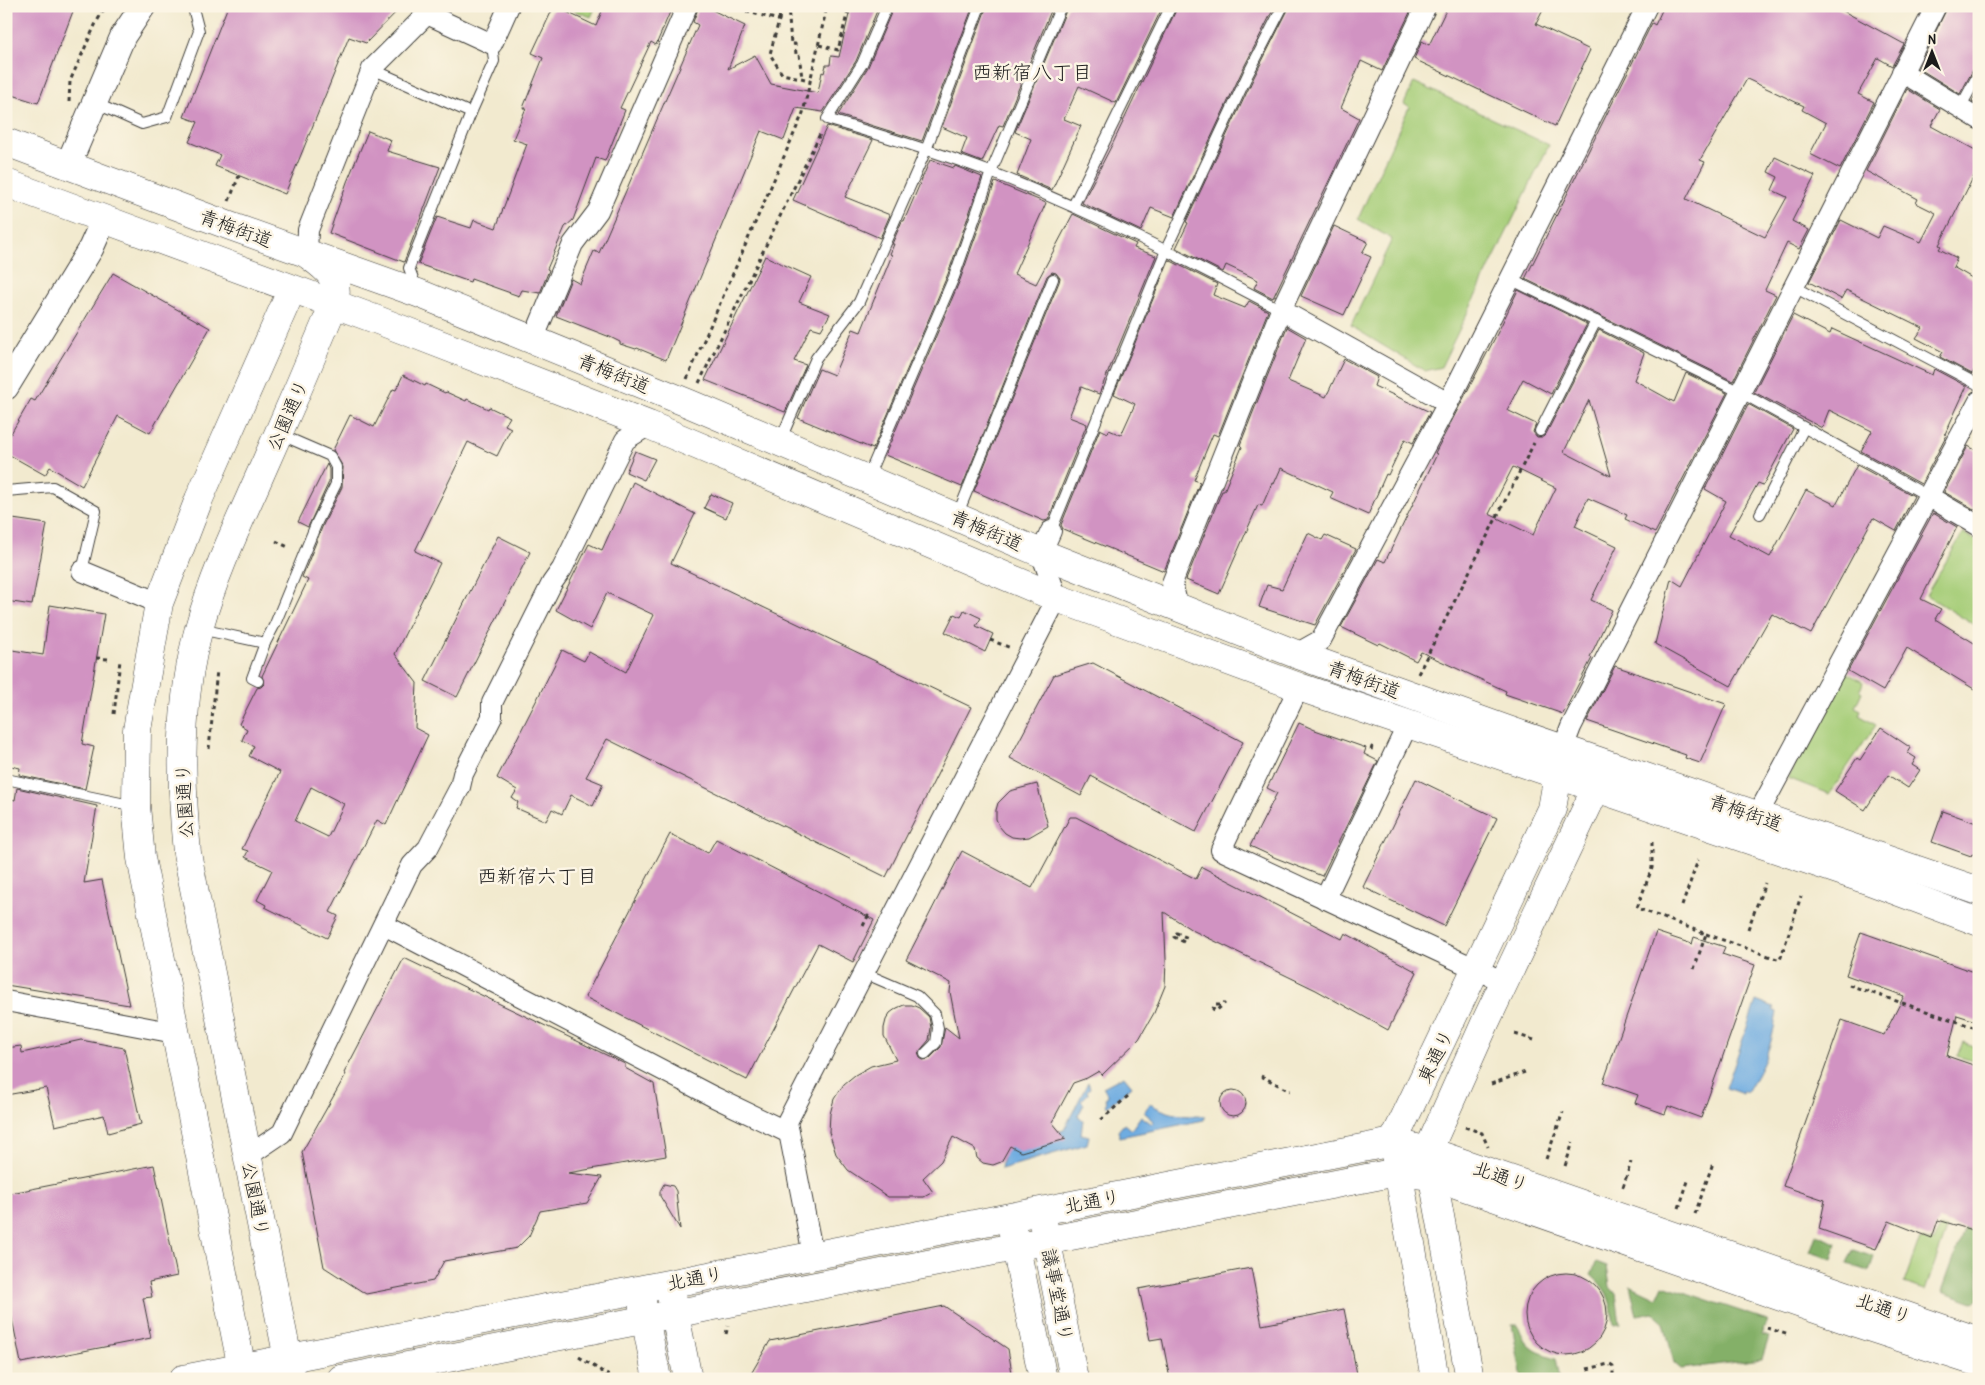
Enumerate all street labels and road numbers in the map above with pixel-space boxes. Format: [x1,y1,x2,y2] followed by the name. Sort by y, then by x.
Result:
[196,203,276,253] street label: 青梅街道
[574,347,654,399] street label: 青梅街道
[260,375,314,455] street label: 公園通り
[947,503,1027,557] street label: 青梅街道
[1324,654,1404,704] street label: 青梅街道
[169,762,199,840] street label: 公園通り
[1706,787,1786,837] street label: 青梅街道
[1411,1025,1459,1087] street label: 東通り
[1470,1154,1532,1198] street label: 北通り
[236,1159,276,1239] street label: 公園通り
[1062,1183,1122,1219] street label: 北通り
[1036,1246,1080,1344] street label: 議事堂通り
[665,1260,725,1296] street label: 北通り
[1853,1286,1915,1330] street label: 北通り

